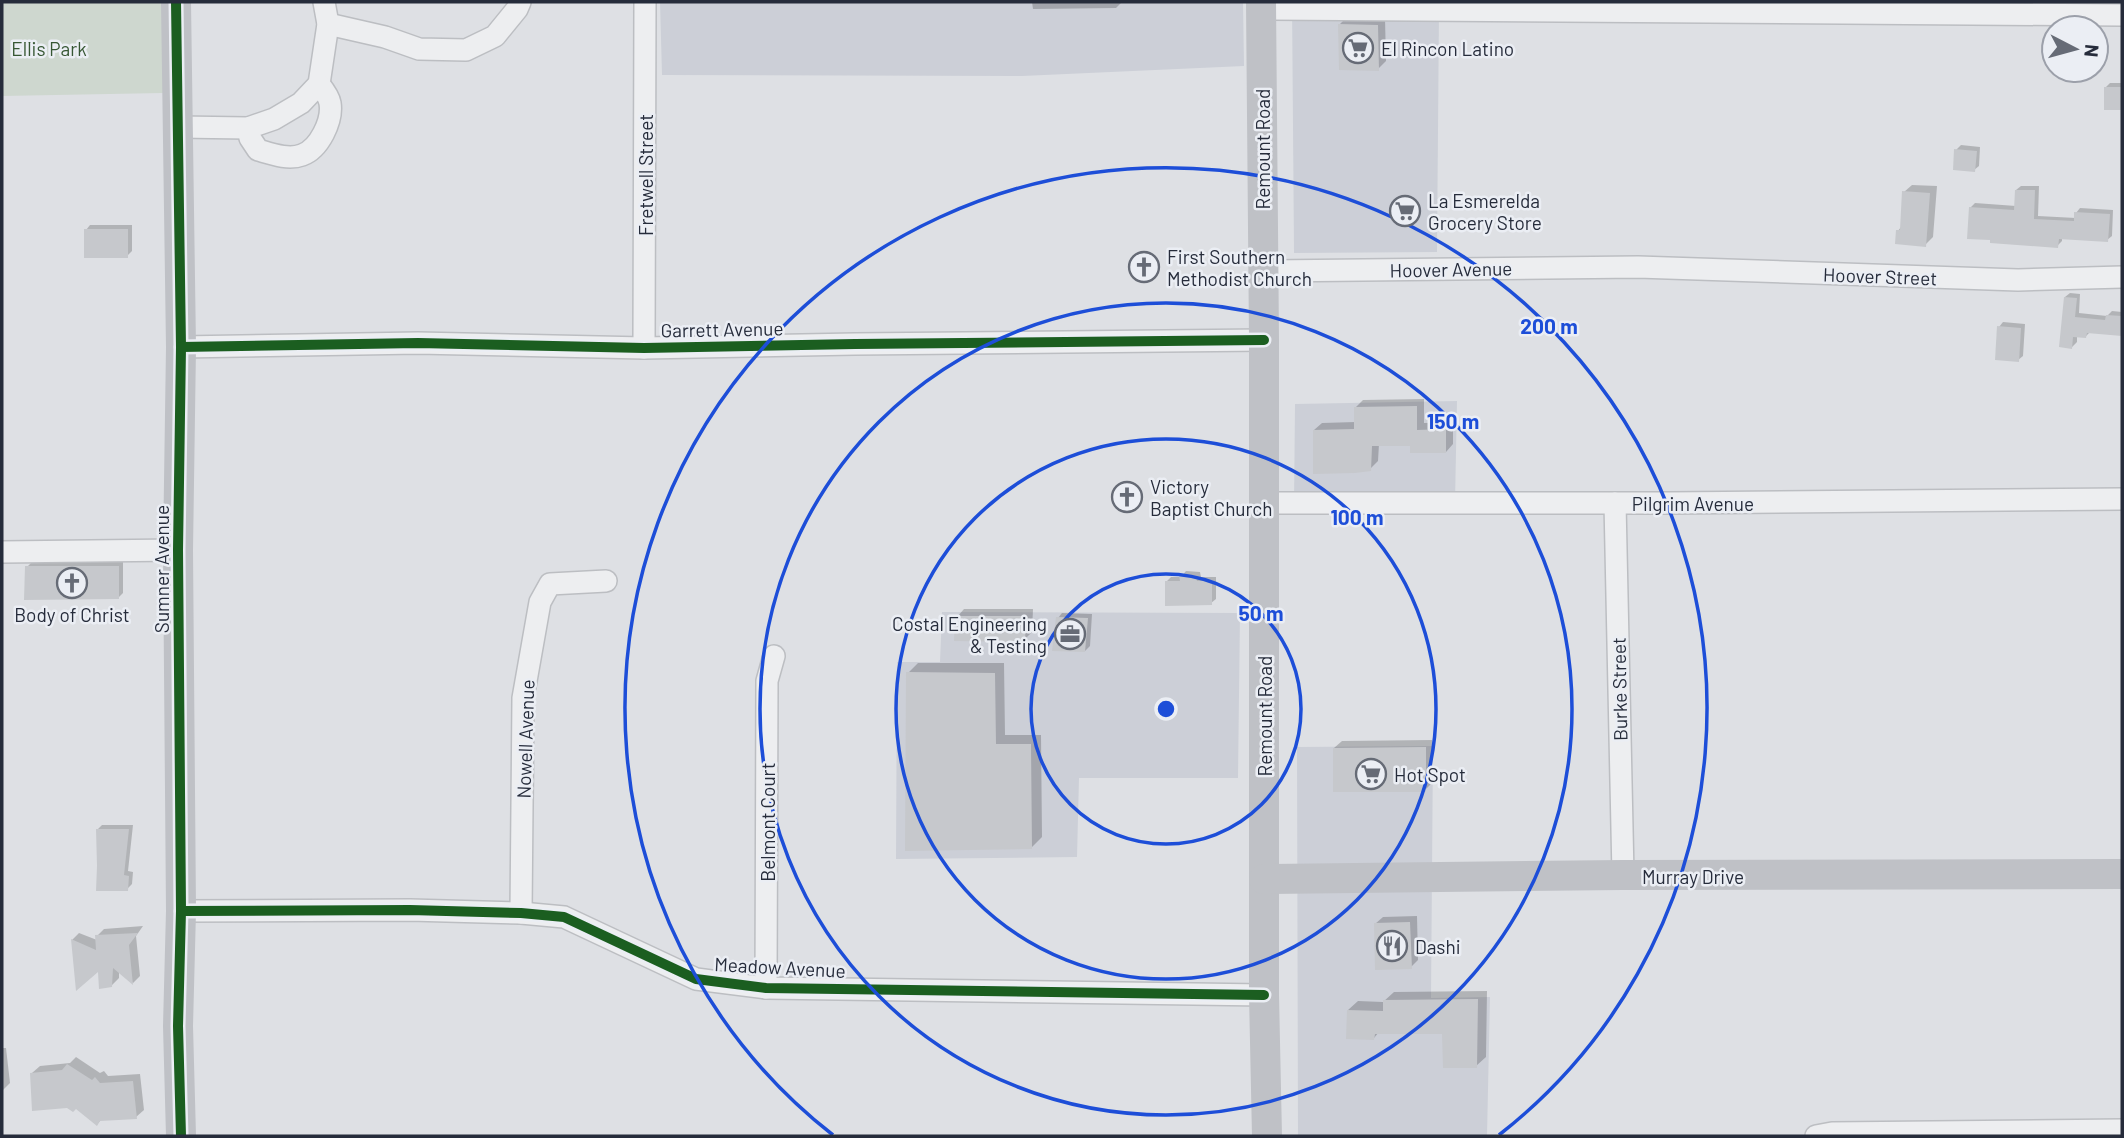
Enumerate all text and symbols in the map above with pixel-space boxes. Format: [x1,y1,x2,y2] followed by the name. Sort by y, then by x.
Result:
[2040,14,2110,84] north arrow
[1341,31,1375,65] supermarket icon: El Rincon Latino
[11,37,87,60] park label: Ellis Park
[1381,37,1514,60] place label: El Rincon Latino
[2080,43,2105,58] text: N
[1251,89,1274,209] street label: Remount Road
[634,114,657,236] street label: Fretwell Street
[1428,189,1542,234] place label: La Esmerelda Grocery Store
[1388,194,1422,228] supermarket icon: La Esmerelda Grocery Store
[1167,245,1312,290] place label: First Southern Methodist Church
[1127,250,1161,284] church icon: First Southern Methodist Church
[1389,256,1513,282] street label: Hoover Avenue
[1823,263,1937,289] street label: Hoover Street
[1520,313,1578,338] text: 200 m
[660,316,784,342] street label: Garrett Avenue
[1427,408,1479,433] text: 150 m
[1150,475,1273,520] place label: Victory Baptist Church
[1110,480,1144,514] church icon: Victory Baptist Church
[1632,492,1754,515] street label: Pilgrim Avenue
[1330,504,1384,529] text: 100 m
[150,505,173,633] street label: Sumner Avenue
[55,566,89,600] church icon: Body of Christ
[1238,600,1284,625] text: 50 m
[14,603,130,626] place label: Body of Christ
[892,612,1047,657] place label: Costal Engineering & Testing
[1053,617,1087,651] office icon: Costal Engineering & Testing
[1607,637,1631,741] street label: Burke Street
[1253,656,1276,776] street label: Remount Road
[511,679,539,799] street label: Nowell Avenue
[1154,697,1178,721] centre of rings
[1354,757,1388,791] supermarket icon: Hot Spot
[756,762,779,882] street label: Belmont Court
[1394,763,1466,786] place label: Hot Spot
[1642,865,1744,888] street label: Murray Drive
[1375,929,1409,963] restaurant icon: Dashi
[1415,935,1461,958] place label: Dashi
[714,952,846,982] street label: Meadow Avenue

